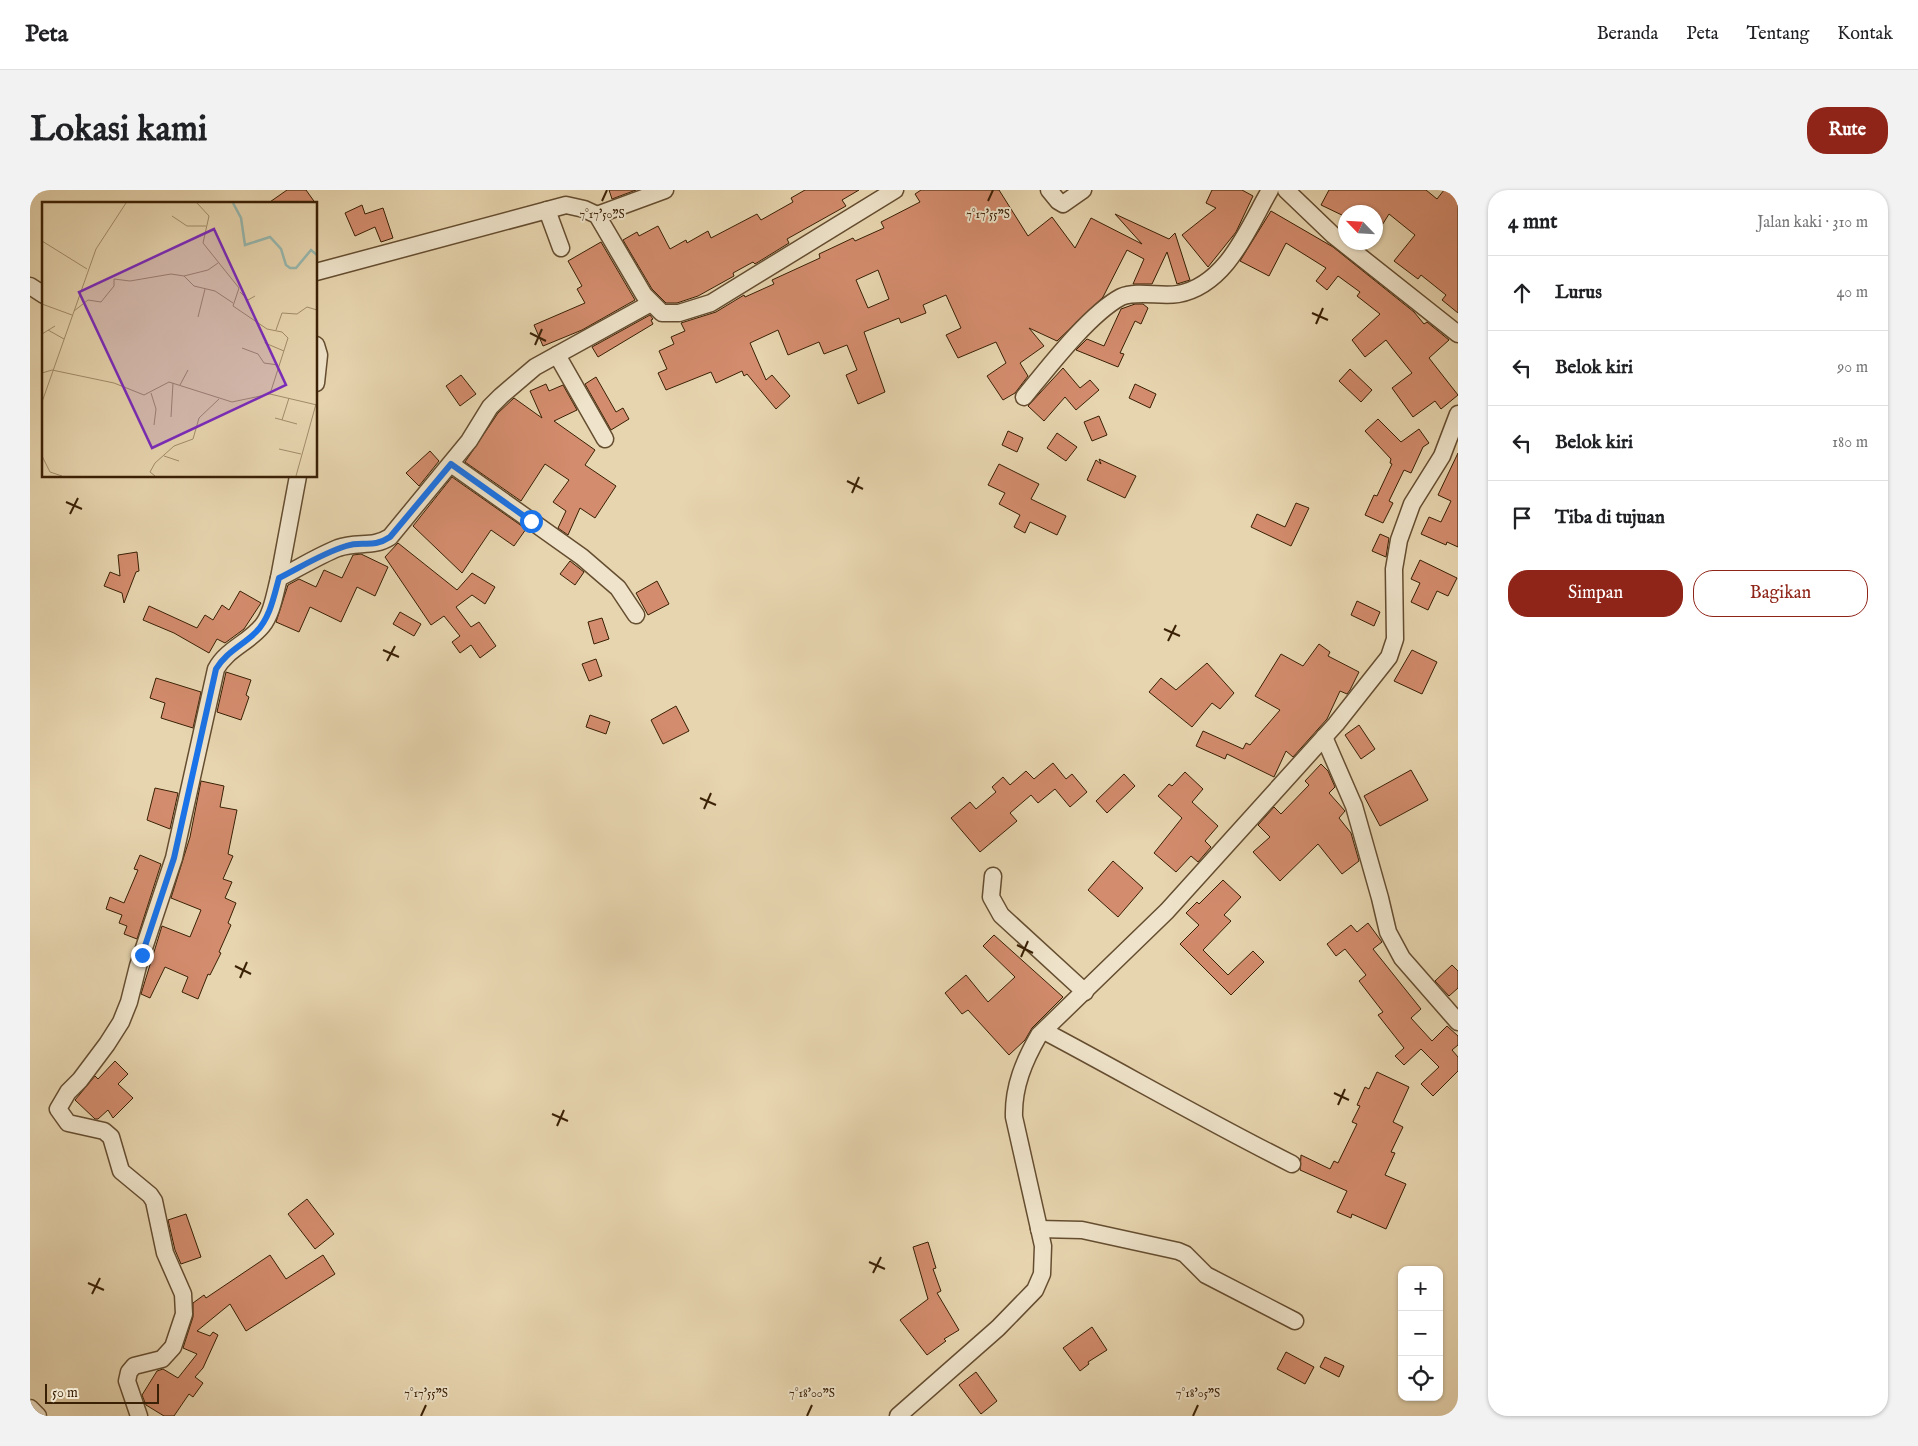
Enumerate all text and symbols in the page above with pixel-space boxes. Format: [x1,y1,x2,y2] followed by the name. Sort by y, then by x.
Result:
[25,19,68,50] text: Peta
[1597,23,1658,46] text: Beranda
[1686,23,1719,46] text: Peta
[1747,23,1809,46] text: Tentang
[1837,23,1893,46] text: Kontak
[1807,107,1888,154] button: Rute
[30,108,207,153] text: Lokasi kami
[42,202,318,478] inset map
[1338,205,1383,250] north arrow
[579,207,625,222] text: 7°17'50"S
[966,207,1010,222] text: 7°17'55"S
[1508,209,1557,236] text: 4 mnt
[1757,213,1868,233] text: Jalan kaki · 310 m
[1508,279,1536,307] icon: ahead
[1555,281,1602,305] text: Lurus
[1836,283,1868,303] text: 40 m
[1508,354,1536,382] icon: left
[1555,356,1633,380] text: Belok kiri
[1837,358,1868,378] text: 90 m
[1508,429,1536,457] icon: left
[1555,431,1633,455] text: Belok kiri
[1832,433,1868,453] text: 180 m
[1508,504,1536,532] icon: arrive
[1555,506,1665,530] text: Tiba di tujuan
[520,510,543,533] route start
[1508,570,1683,617] button: Simpan
[1693,570,1868,617] button: Bagikan
[131,944,154,967] route end
[1398,1266,1443,1401] map controls
[1398,1266,1443,1311] button: +
[1398,1311,1443,1356] button: −
[1398,1356,1443,1401] button: locate
[45,1381,159,1404] scale bar
[52,1384,78,1402] text: 50 m
[404,1386,448,1401] text: 7°17'55"S
[789,1386,835,1401] text: 7°18'00"S
[1176,1386,1220,1401] text: 7°18'05"S

